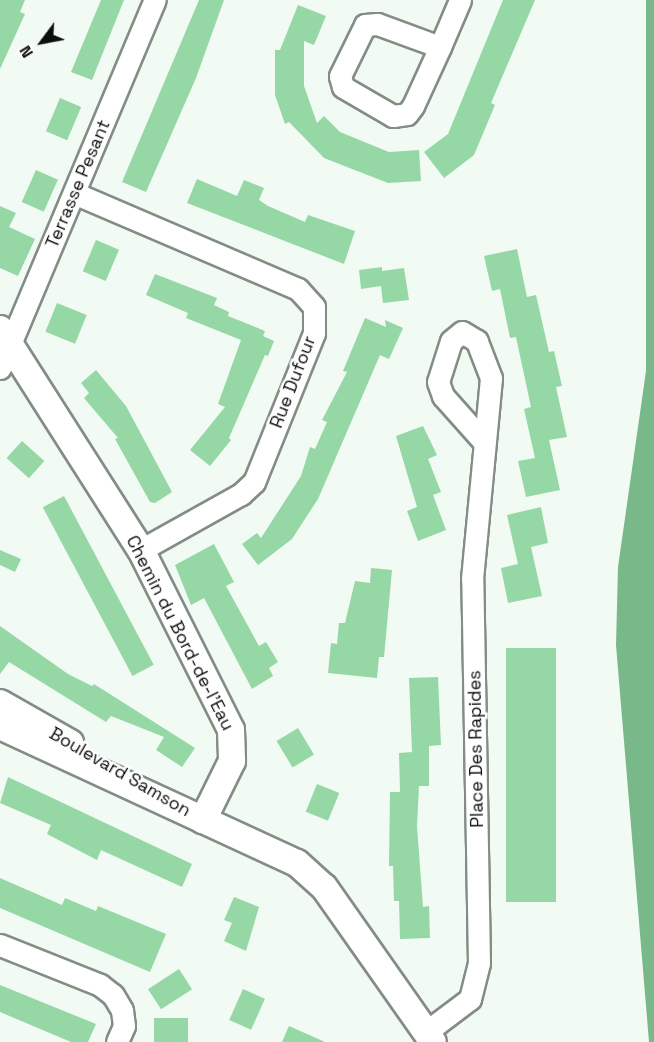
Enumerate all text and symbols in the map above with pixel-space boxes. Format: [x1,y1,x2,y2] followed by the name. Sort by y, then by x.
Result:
[12,12,72,72] north arrow
[15,42,38,62] text: N
[41,117,115,251] street label: Terrasse Pesant
[266,333,320,431] street label: Rue Dufour
[121,532,239,734] street label: Chemin du Bord-de-l'Eau
[464,670,488,828] street label: Place Des Rapides
[45,723,195,821] street label: Boulevard Samson

